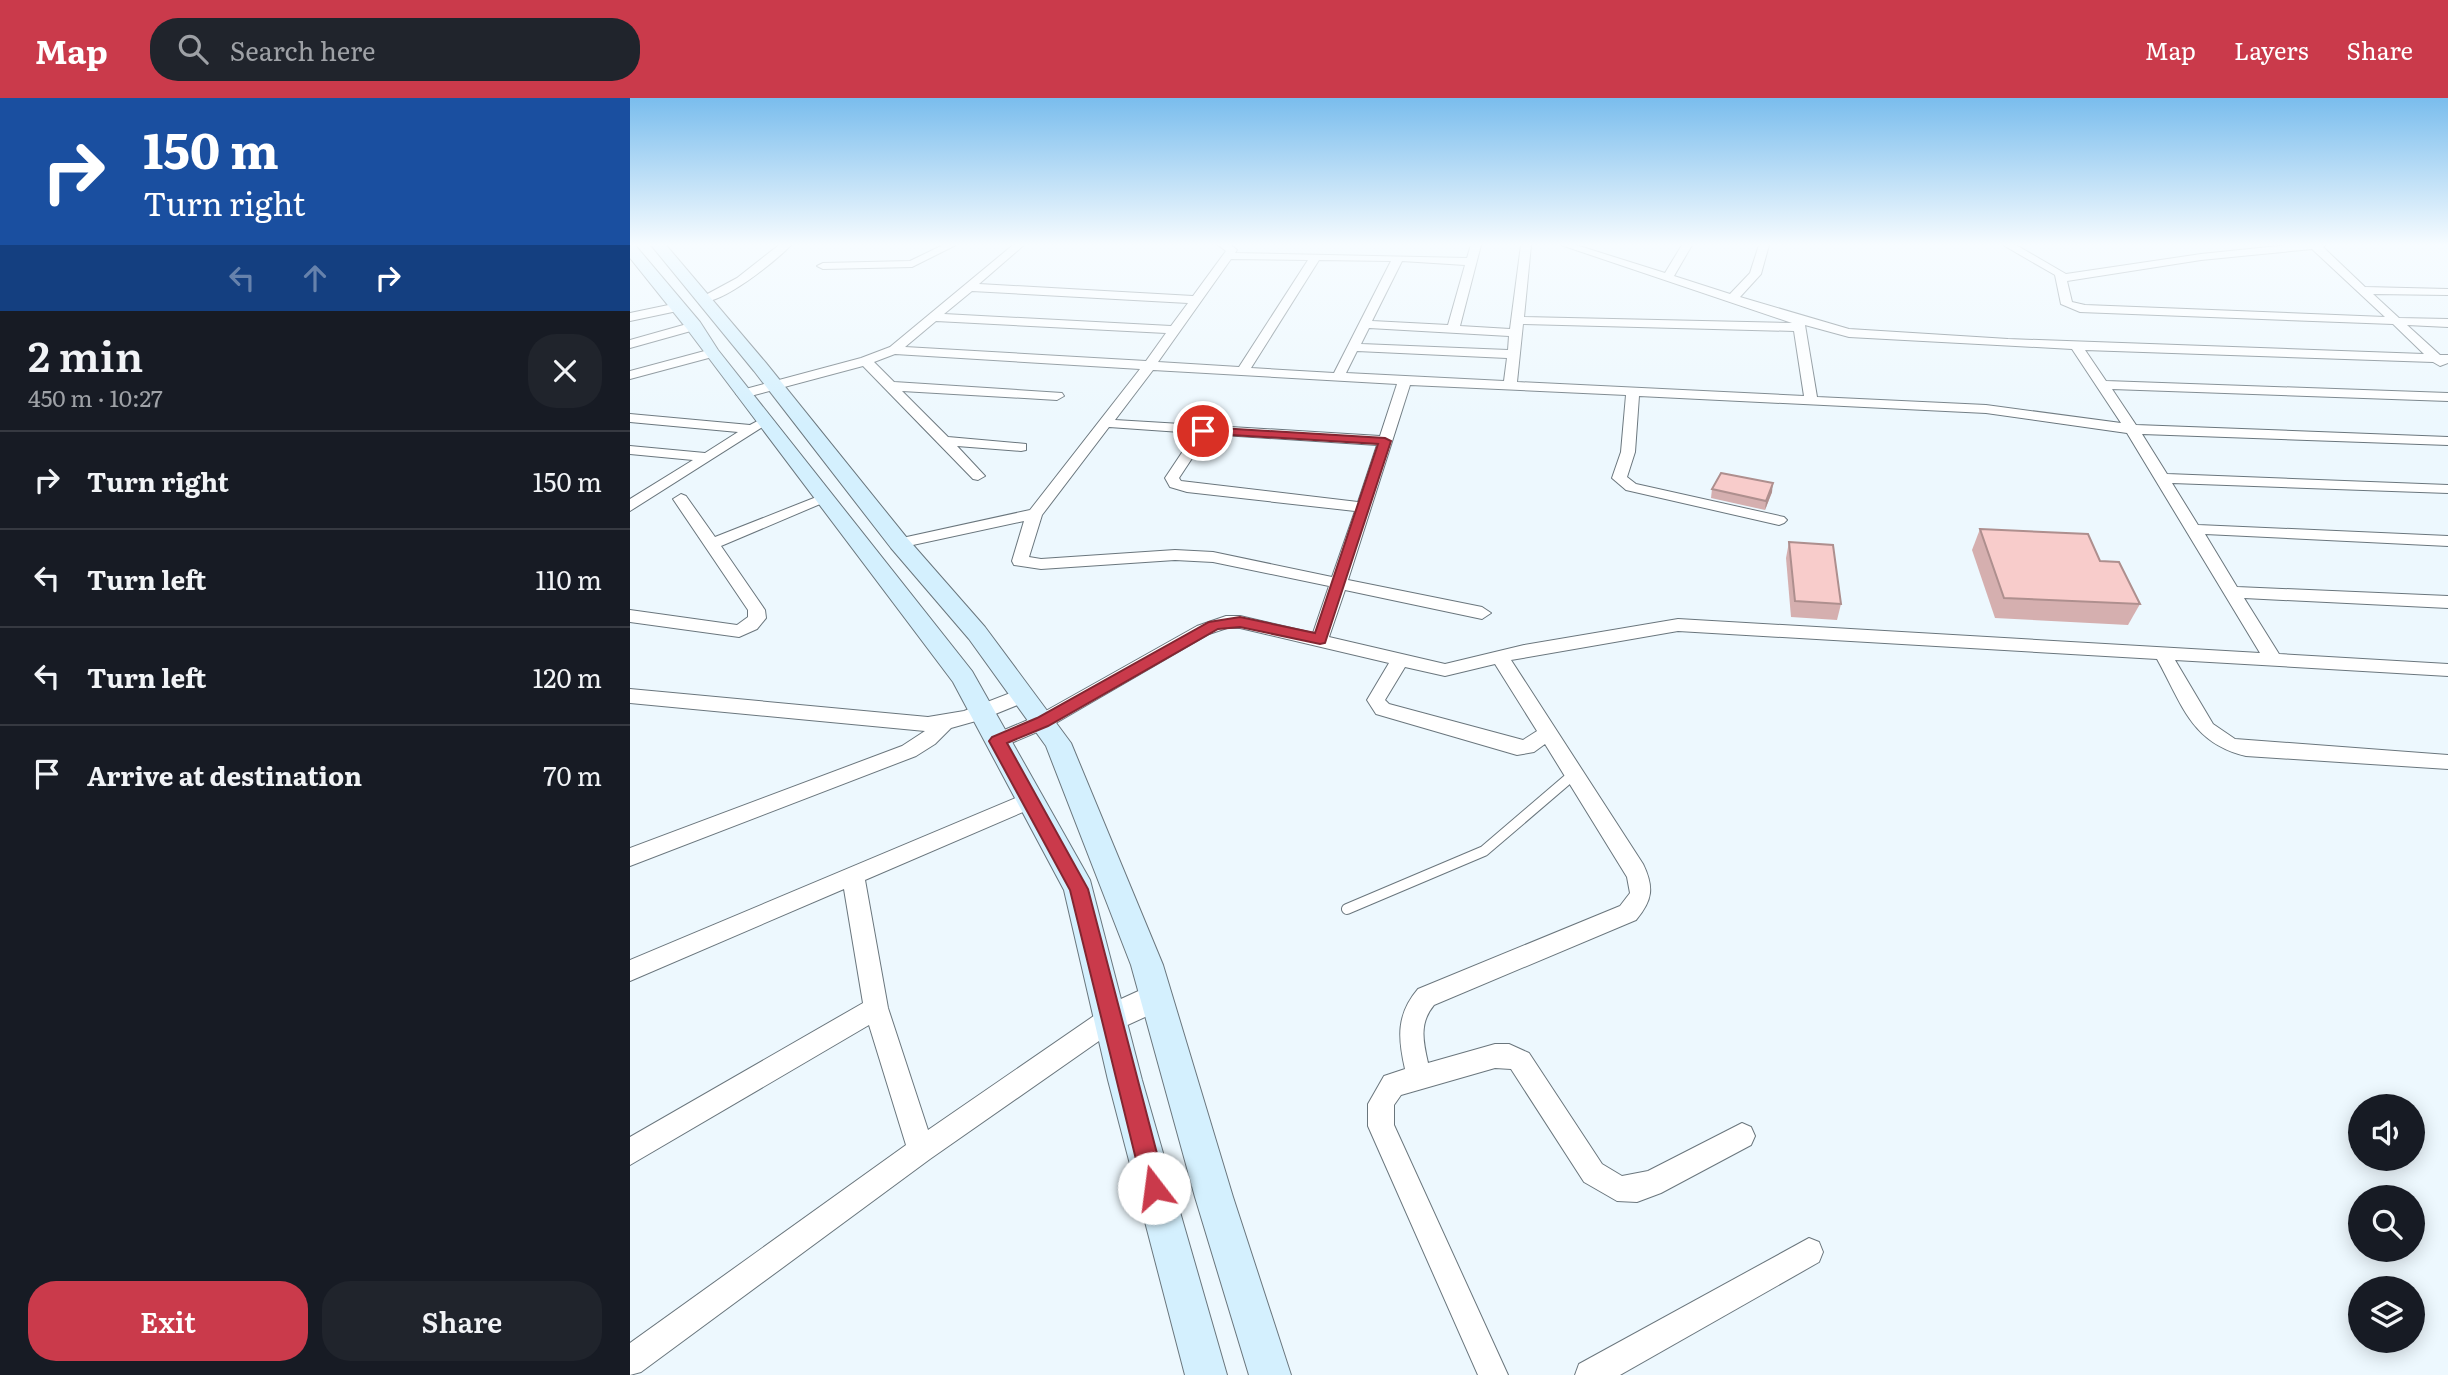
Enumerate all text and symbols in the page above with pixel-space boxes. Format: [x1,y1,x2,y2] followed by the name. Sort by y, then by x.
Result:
[150,18,640,81] search box
[35,25,108,74] text: Map
[174,30,212,68] icon: search
[230,30,376,69] text: Search here
[2145,32,2196,67] text: Map
[2234,32,2308,67] text: Layers
[2346,32,2413,67] text: Share
[143,111,279,184] text: 150 m
[28,126,119,217] icon: right
[143,178,305,226] text: Turn right
[223,259,261,297] icon: left
[296,259,334,297] icon: ahead
[369,259,407,297] icon: right
[28,323,143,385] text: 2 min
[528,334,602,408] button: close
[28,380,163,414] text: 450 m · 10:27
[1173,401,1233,461] pin
[1184,412,1222,450] icon: arrive
[28,461,66,499] icon: right
[87,461,229,500] text: Turn right
[533,461,602,500] text: 150 m
[28,559,66,597] icon: left
[87,559,206,598] text: Turn left
[535,559,602,598] text: 110 m
[28,657,66,695] icon: left
[87,657,206,696] text: Turn left
[533,657,602,696] text: 120 m
[28,755,66,793] icon: arrive
[87,755,362,794] text: Arrive at destination
[543,755,602,794] text: 70 m
[2348,1094,2425,1353] map controls
[2348,1094,2425,1171] button: sound
[1117,1151,1191,1225] position arrow
[2348,1185,2425,1262] button: search
[2348,1276,2425,1353] button: layers
[28,1281,308,1361] button: Exit
[322,1281,602,1361] button: Share

